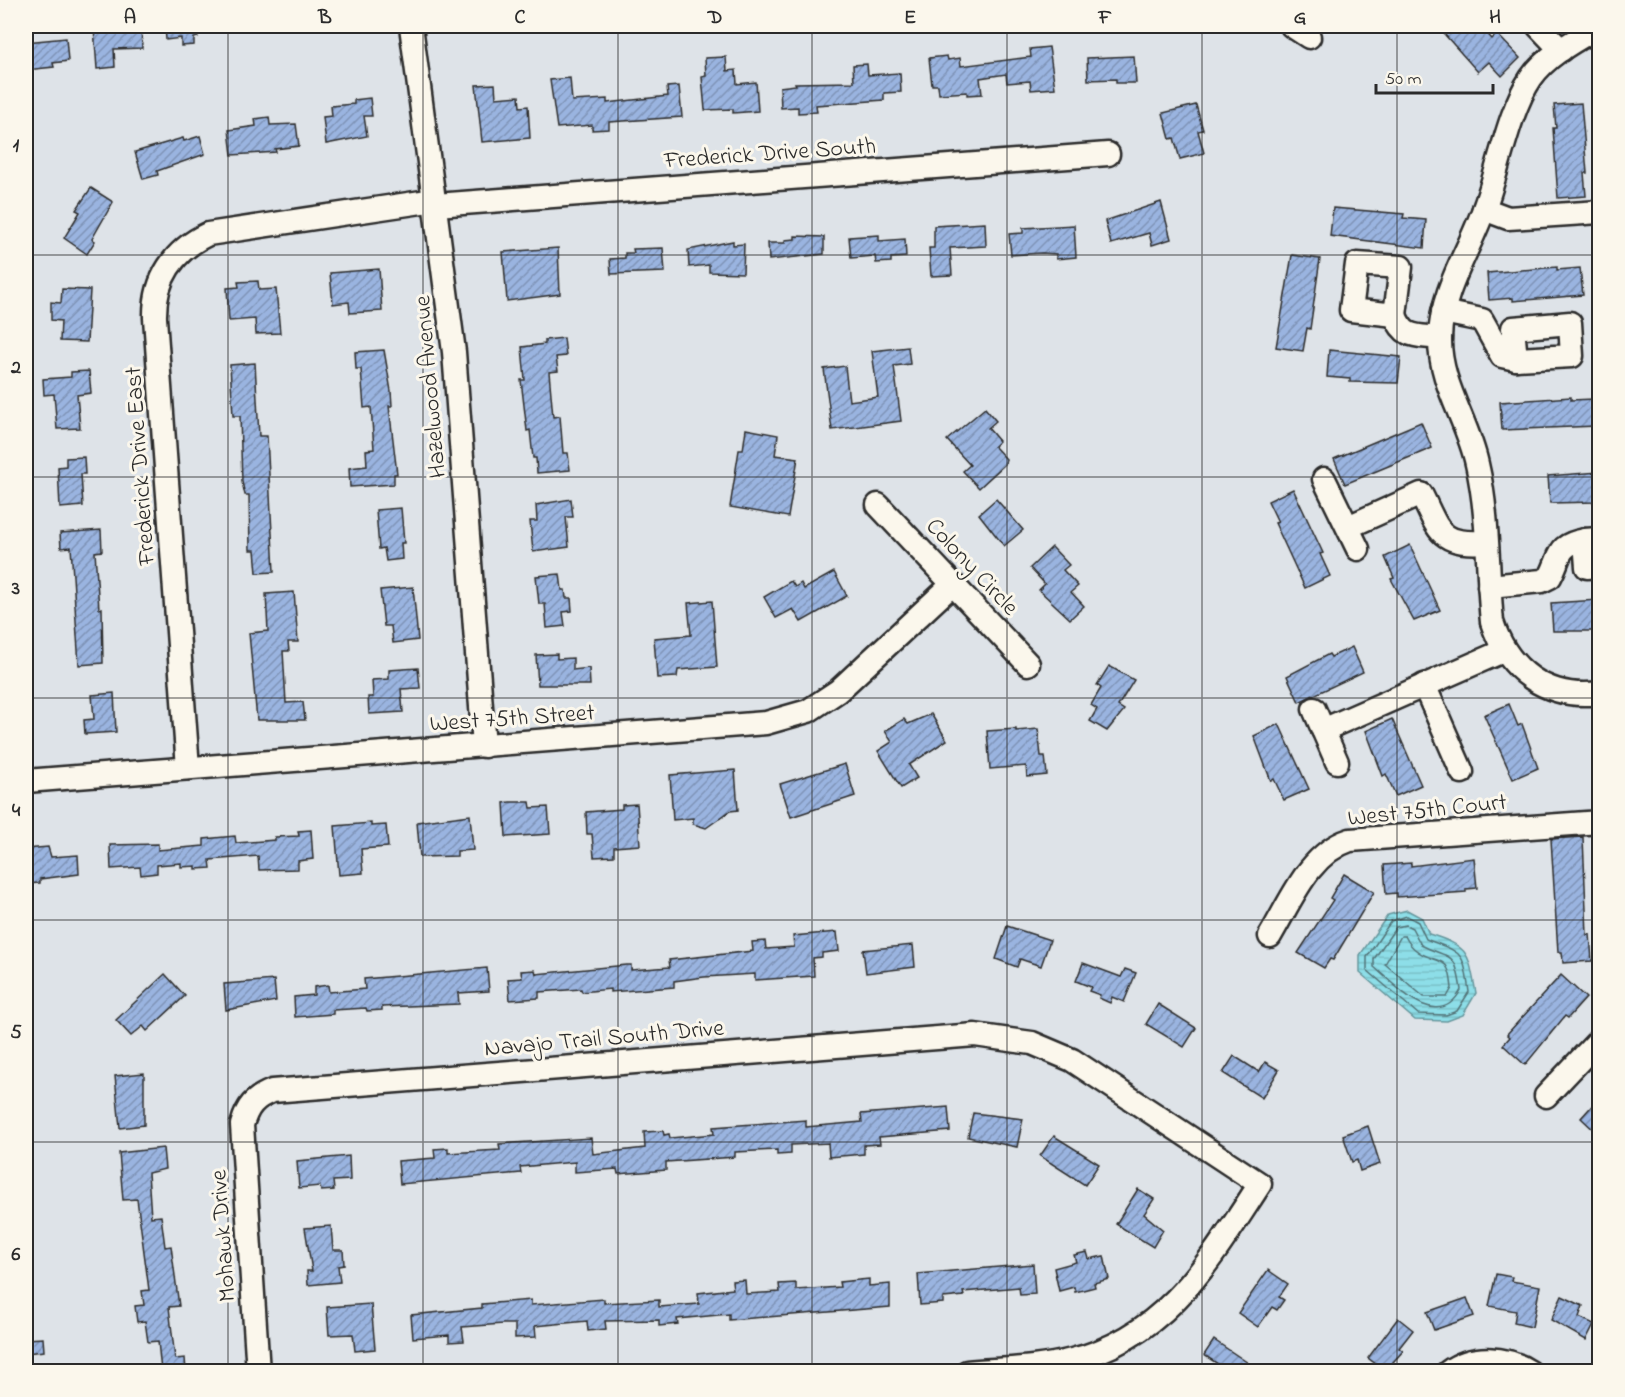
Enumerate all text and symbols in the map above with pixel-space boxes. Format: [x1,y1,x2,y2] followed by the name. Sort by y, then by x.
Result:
[124,4,136,33] text: A
[317,4,332,33] text: B
[515,4,526,33] text: C
[707,4,722,33] text: D
[904,4,916,33] text: E
[1098,4,1112,33] text: F
[1294,4,1307,33] text: G
[1489,4,1501,33] text: H
[1376,57,1493,95] scale bar
[1385,67,1422,93] text: 50 m
[662,130,877,179] street label: Frederick Drive South
[13,132,20,161] text: 1
[406,294,457,480] street label: Hazelwood Avenue
[10,354,21,383] text: 2
[117,365,166,567] street label: Frederick Drive East
[916,511,1026,625] street label: Colony Circle
[11,575,20,604] text: 3
[429,696,596,743] street label: West 75th Street
[1346,786,1508,837] street label: West 75th Court
[12,797,21,826] text: 4
[483,1012,726,1067] street label: Navajo Trail South Drive
[10,1019,22,1048] text: 5
[202,1168,247,1303] street label: Mohawk Drive
[12,1241,21,1270] text: 6

